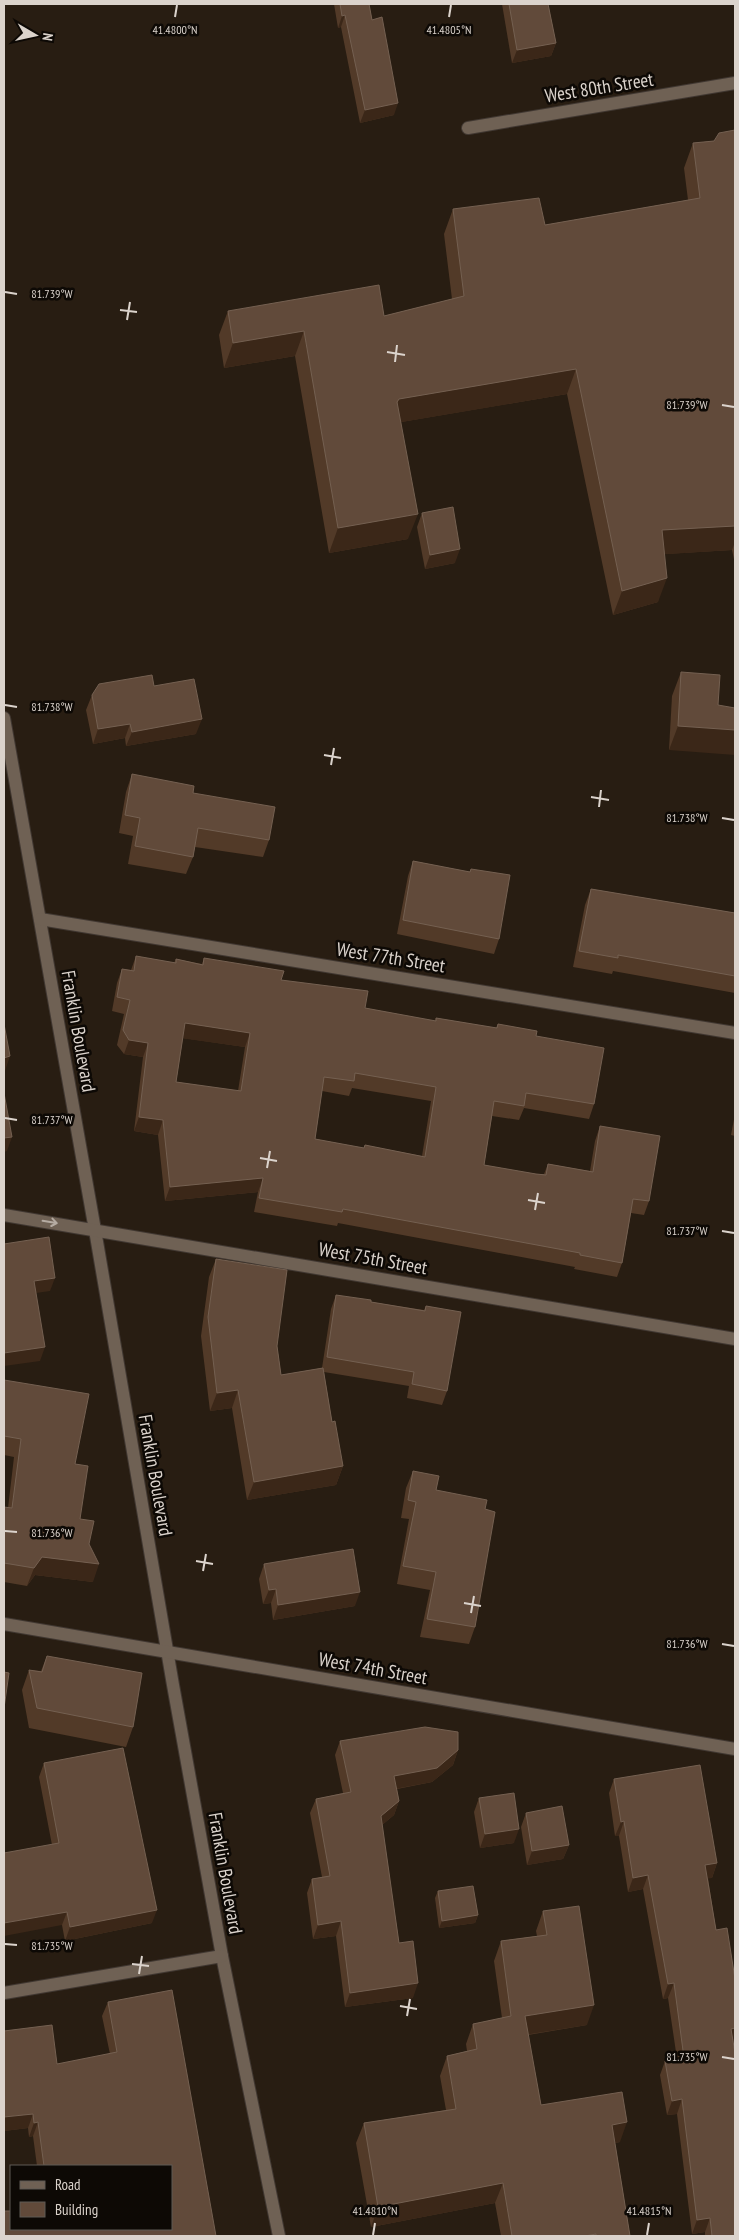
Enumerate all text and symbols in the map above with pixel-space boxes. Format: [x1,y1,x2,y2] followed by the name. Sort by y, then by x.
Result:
[10,10,60,60] north arrow
[152,22,198,37] text: 41.4800°N
[426,22,472,37] text: 41.4805°N
[38,32,57,42] text: N
[543,66,656,107] street label: West 80th Street
[31,286,73,301] text: 81.739°W
[666,397,708,412] text: 81.739°W
[31,699,73,714] text: 81.738°W
[666,810,708,825] text: 81.738°W
[335,937,448,978] street label: West 77th Street
[56,968,102,1094] street label: Franklin Boulevard
[31,1112,73,1127] text: 81.737°W
[41,1218,57,1228] one-way arrow
[666,1223,708,1238] text: 81.737°W
[317,1237,430,1279] street label: West 75th Street
[133,1412,179,1538] street label: Franklin Boulevard
[31,1525,73,1540] text: 81.736°W
[666,1636,708,1651] text: 81.736°W
[317,1647,430,1689] street label: West 74th Street
[203,1810,249,1936] street label: Franklin Boulevard
[31,1938,73,1953] text: 81.735°W
[666,2049,708,2064] text: 81.735°W
[10,2165,172,2230] legend
[55,2175,81,2194] text: Road
[55,2200,98,2219] text: Building
[352,2203,398,2218] text: 41.4810°N
[626,2203,672,2218] text: 41.4815°N

